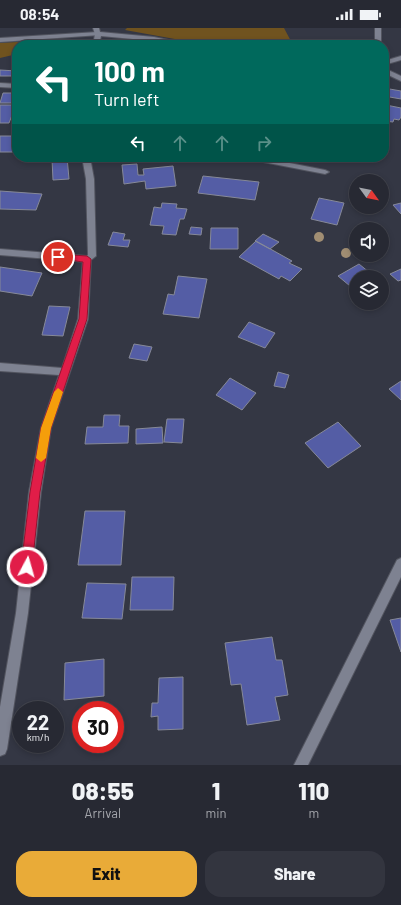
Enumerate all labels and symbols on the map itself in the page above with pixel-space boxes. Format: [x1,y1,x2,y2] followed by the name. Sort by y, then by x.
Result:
[349,174,389,214] north arrow
[41,240,75,274] pin
[6,546,48,588] position arrow
[72,701,124,753] speed limit sign: 30

